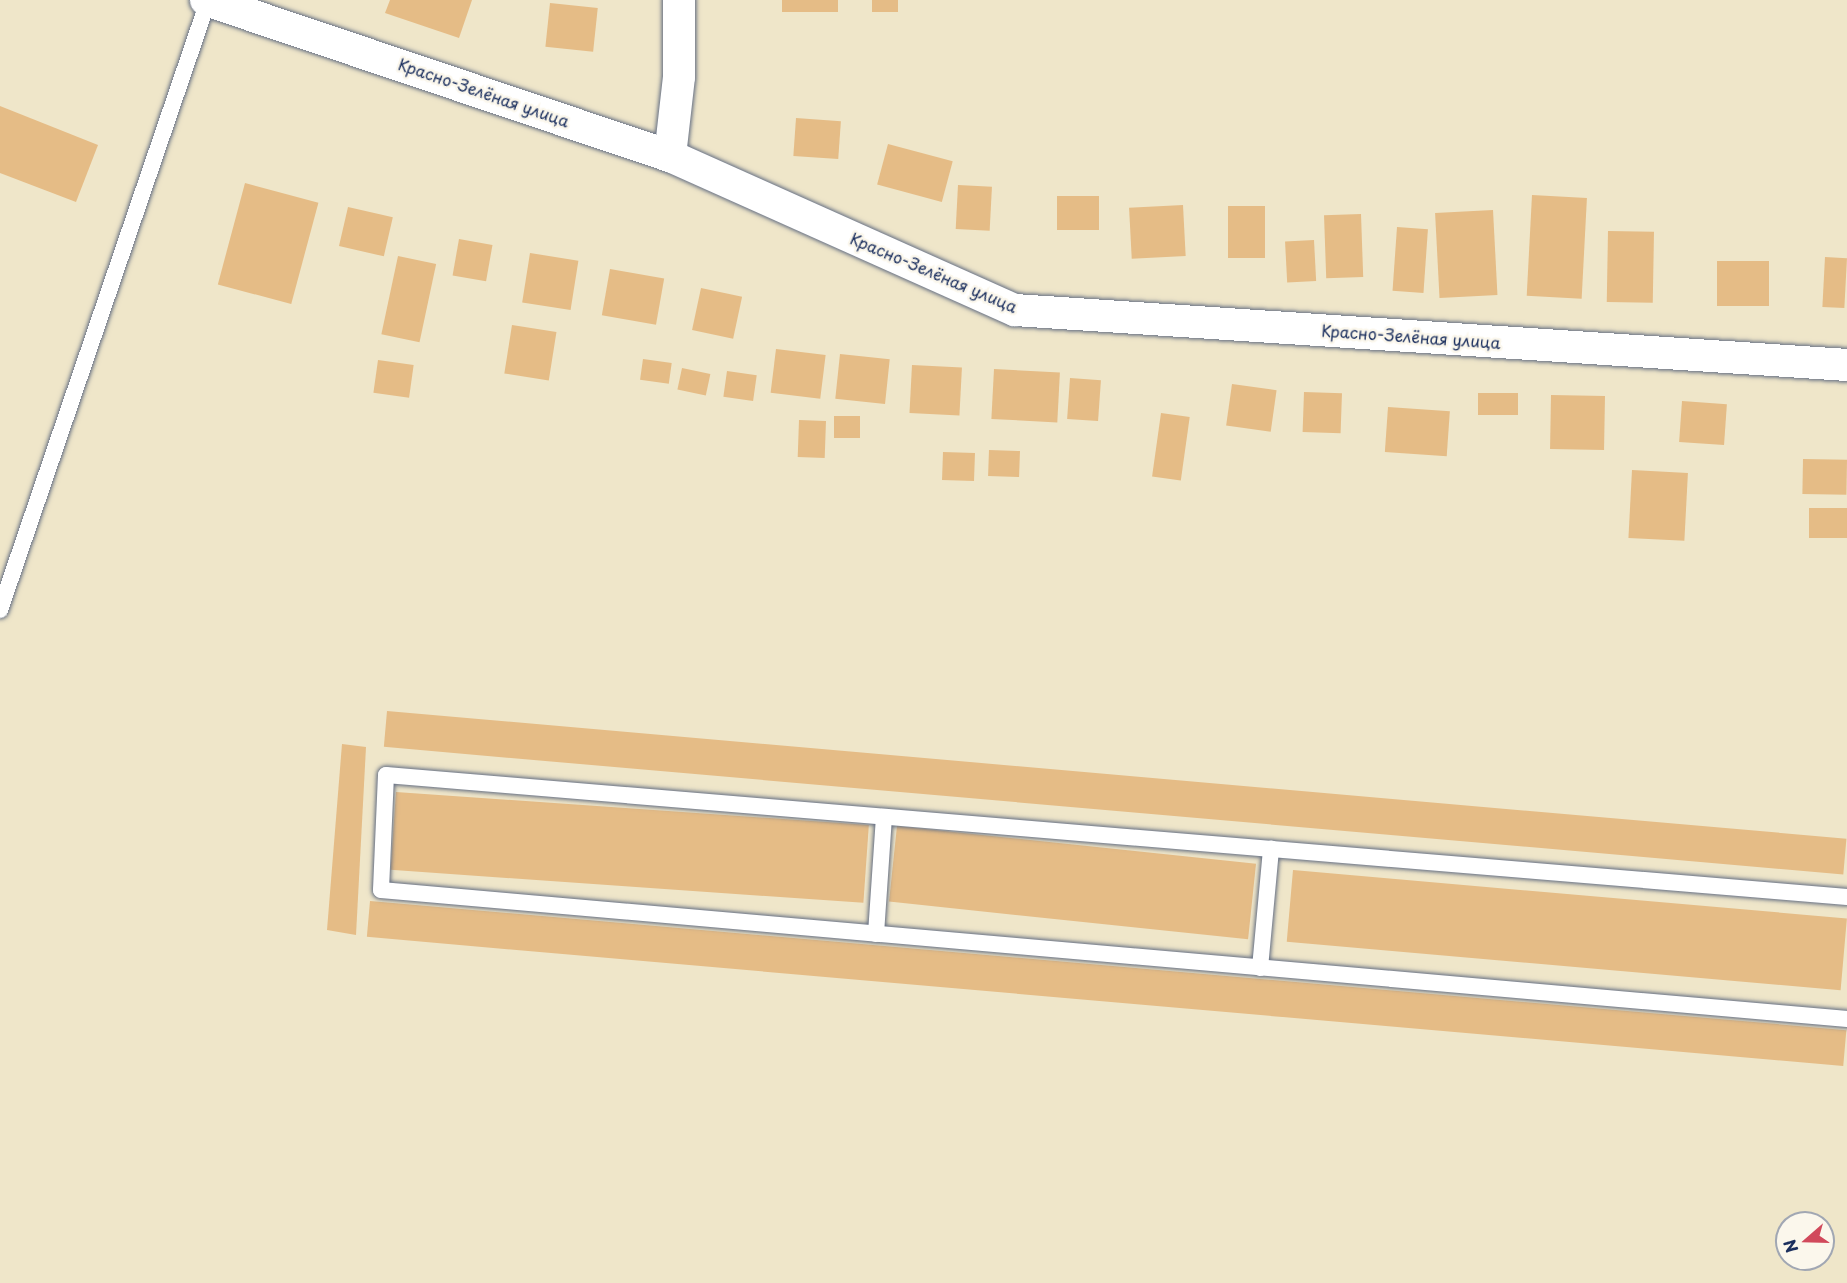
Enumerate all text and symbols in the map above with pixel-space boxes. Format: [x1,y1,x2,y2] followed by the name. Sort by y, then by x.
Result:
[396,54,572,130] street label: Красно-Зелёная улица
[847,228,1021,316] street label: Красно-Зелёная улица
[1320,320,1502,352] street label: Красно-Зелёная улица
[1775,1211,1835,1271] north arrow
[1777,1236,1803,1257] text: N

